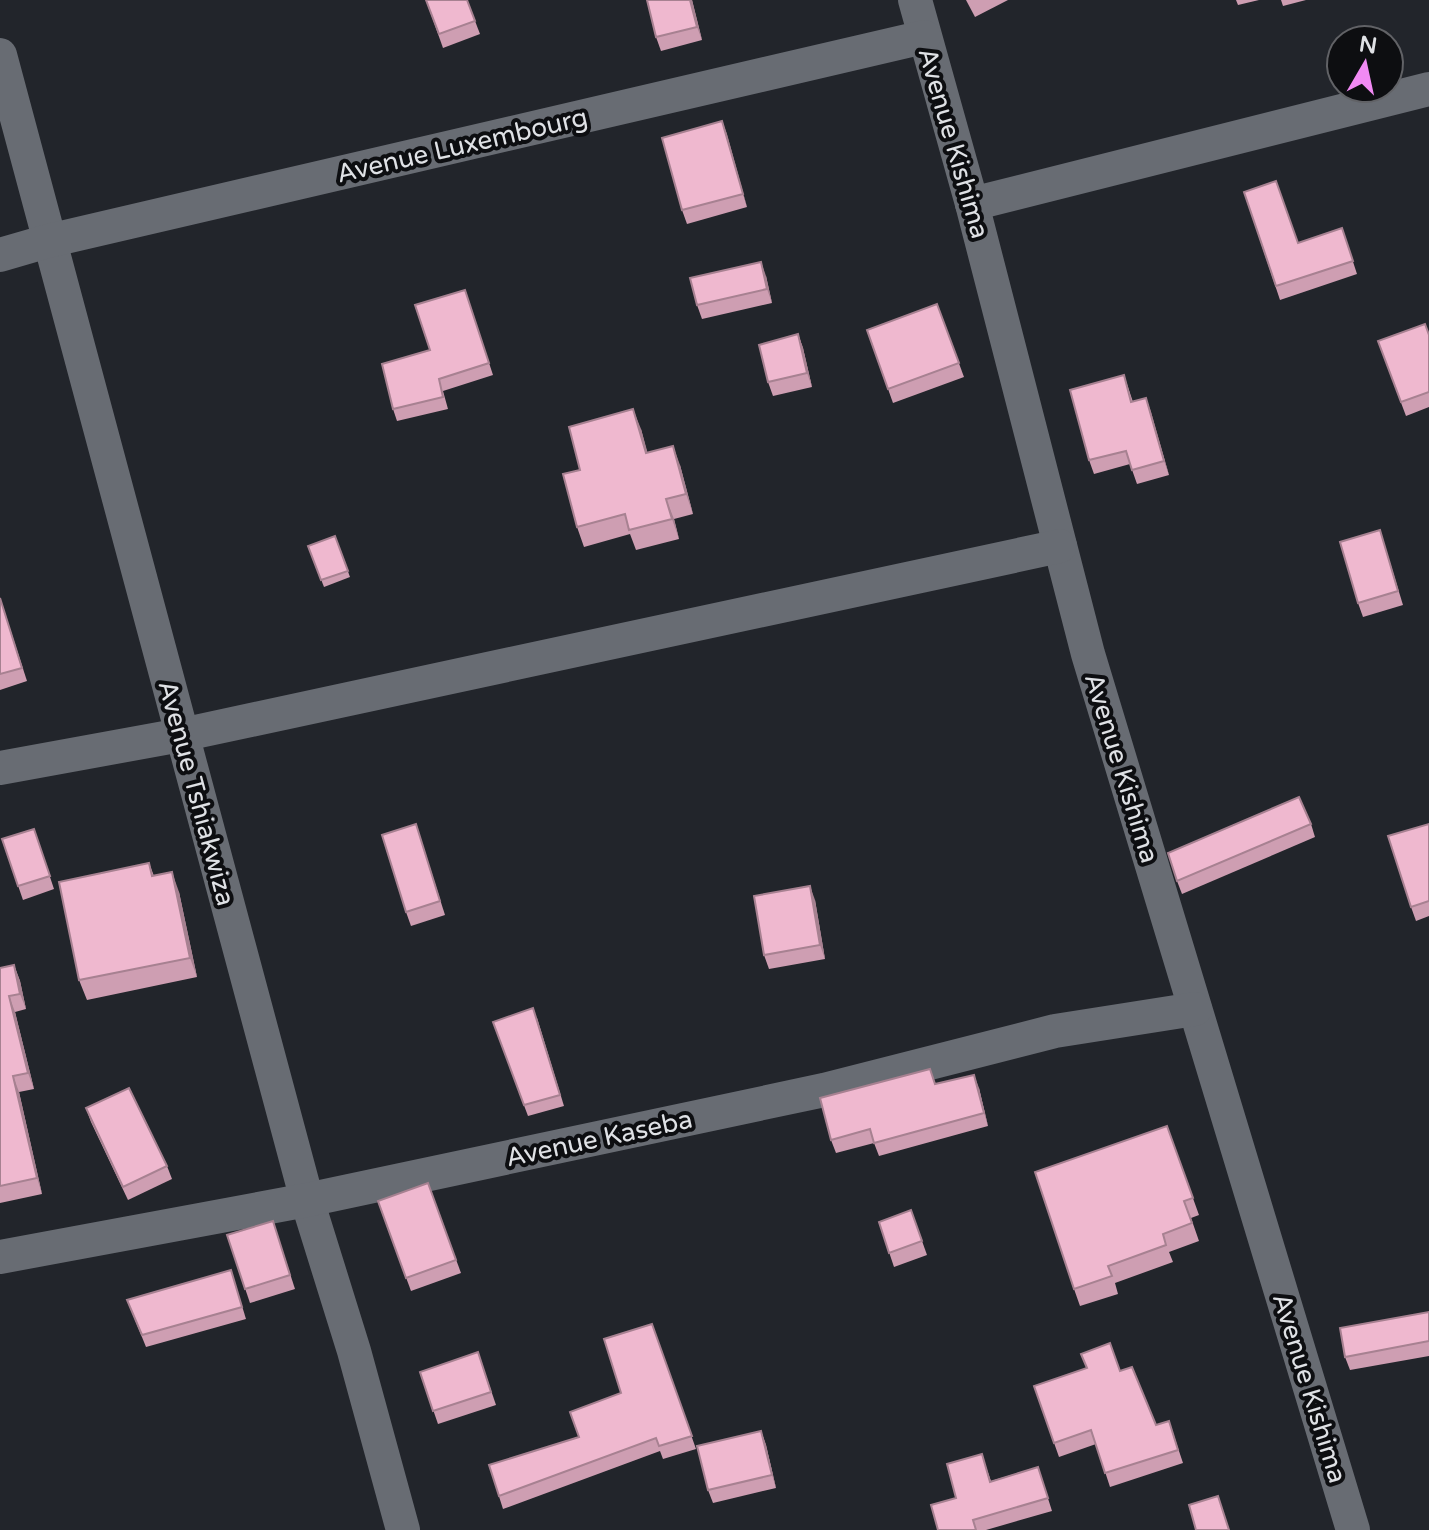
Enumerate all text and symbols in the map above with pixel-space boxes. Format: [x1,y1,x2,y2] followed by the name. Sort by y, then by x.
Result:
[1325,24,1405,104] north arrow
[1357,31,1379,59] text: N
[911,44,996,242] street label: Avenue Kishima
[334,102,591,189] street label: Avenue Luxembourg
[1078,669,1165,867] street label: Avenue Kishima
[152,677,241,909] street label: Avenue Tshiakwiza
[503,1104,695,1173] street label: Avenue Kaseba
[1266,1289,1353,1487] street label: Avenue Kishima

